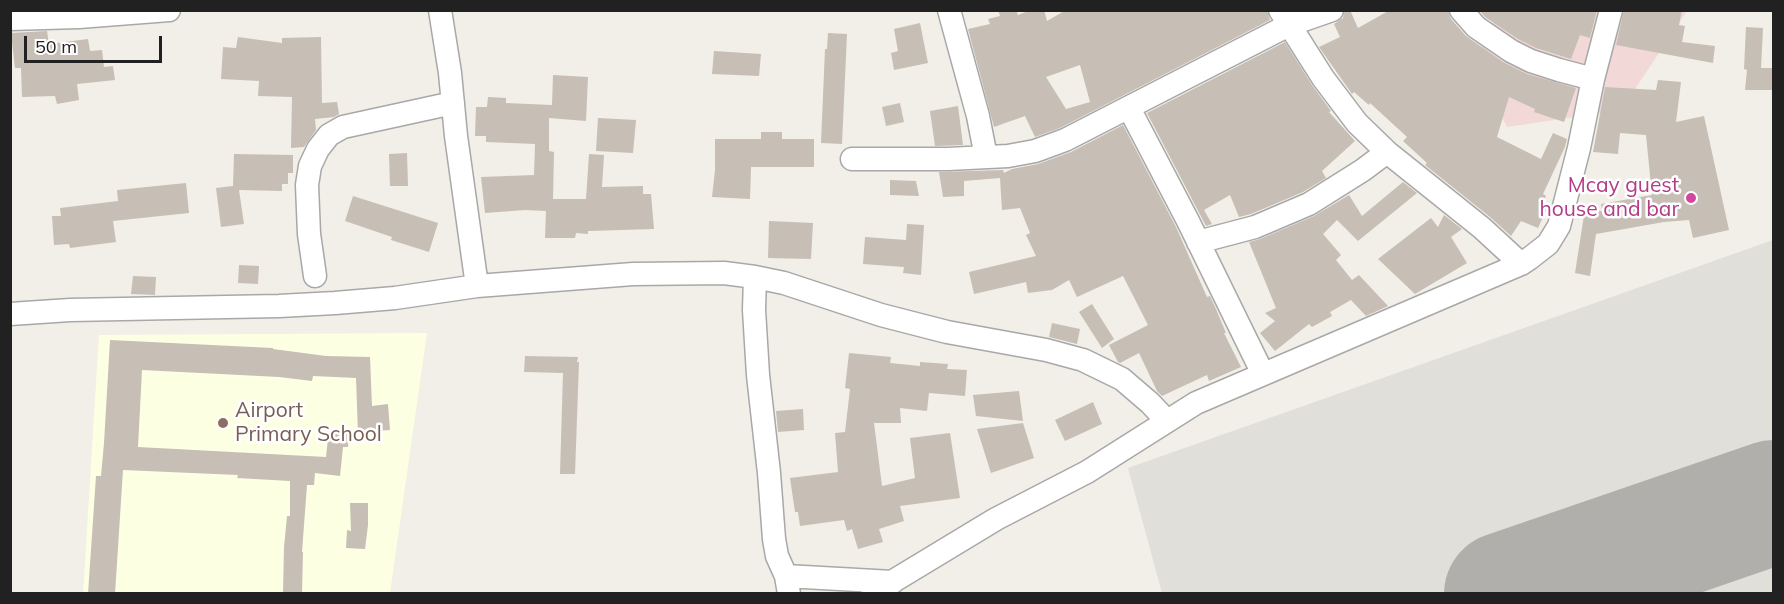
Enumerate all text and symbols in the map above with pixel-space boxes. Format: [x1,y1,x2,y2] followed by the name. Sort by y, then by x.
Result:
[27,24,165,62] scale bar
[35,35,77,58] text: 50 m
[1539,173,1679,223] place label: Mcay guest house and bar
[1684,191,1698,205] marker: Mcay guest house and bar
[235,398,382,448] place label: Airport Primary School
[216,416,230,430] marker: Airport Primary School

